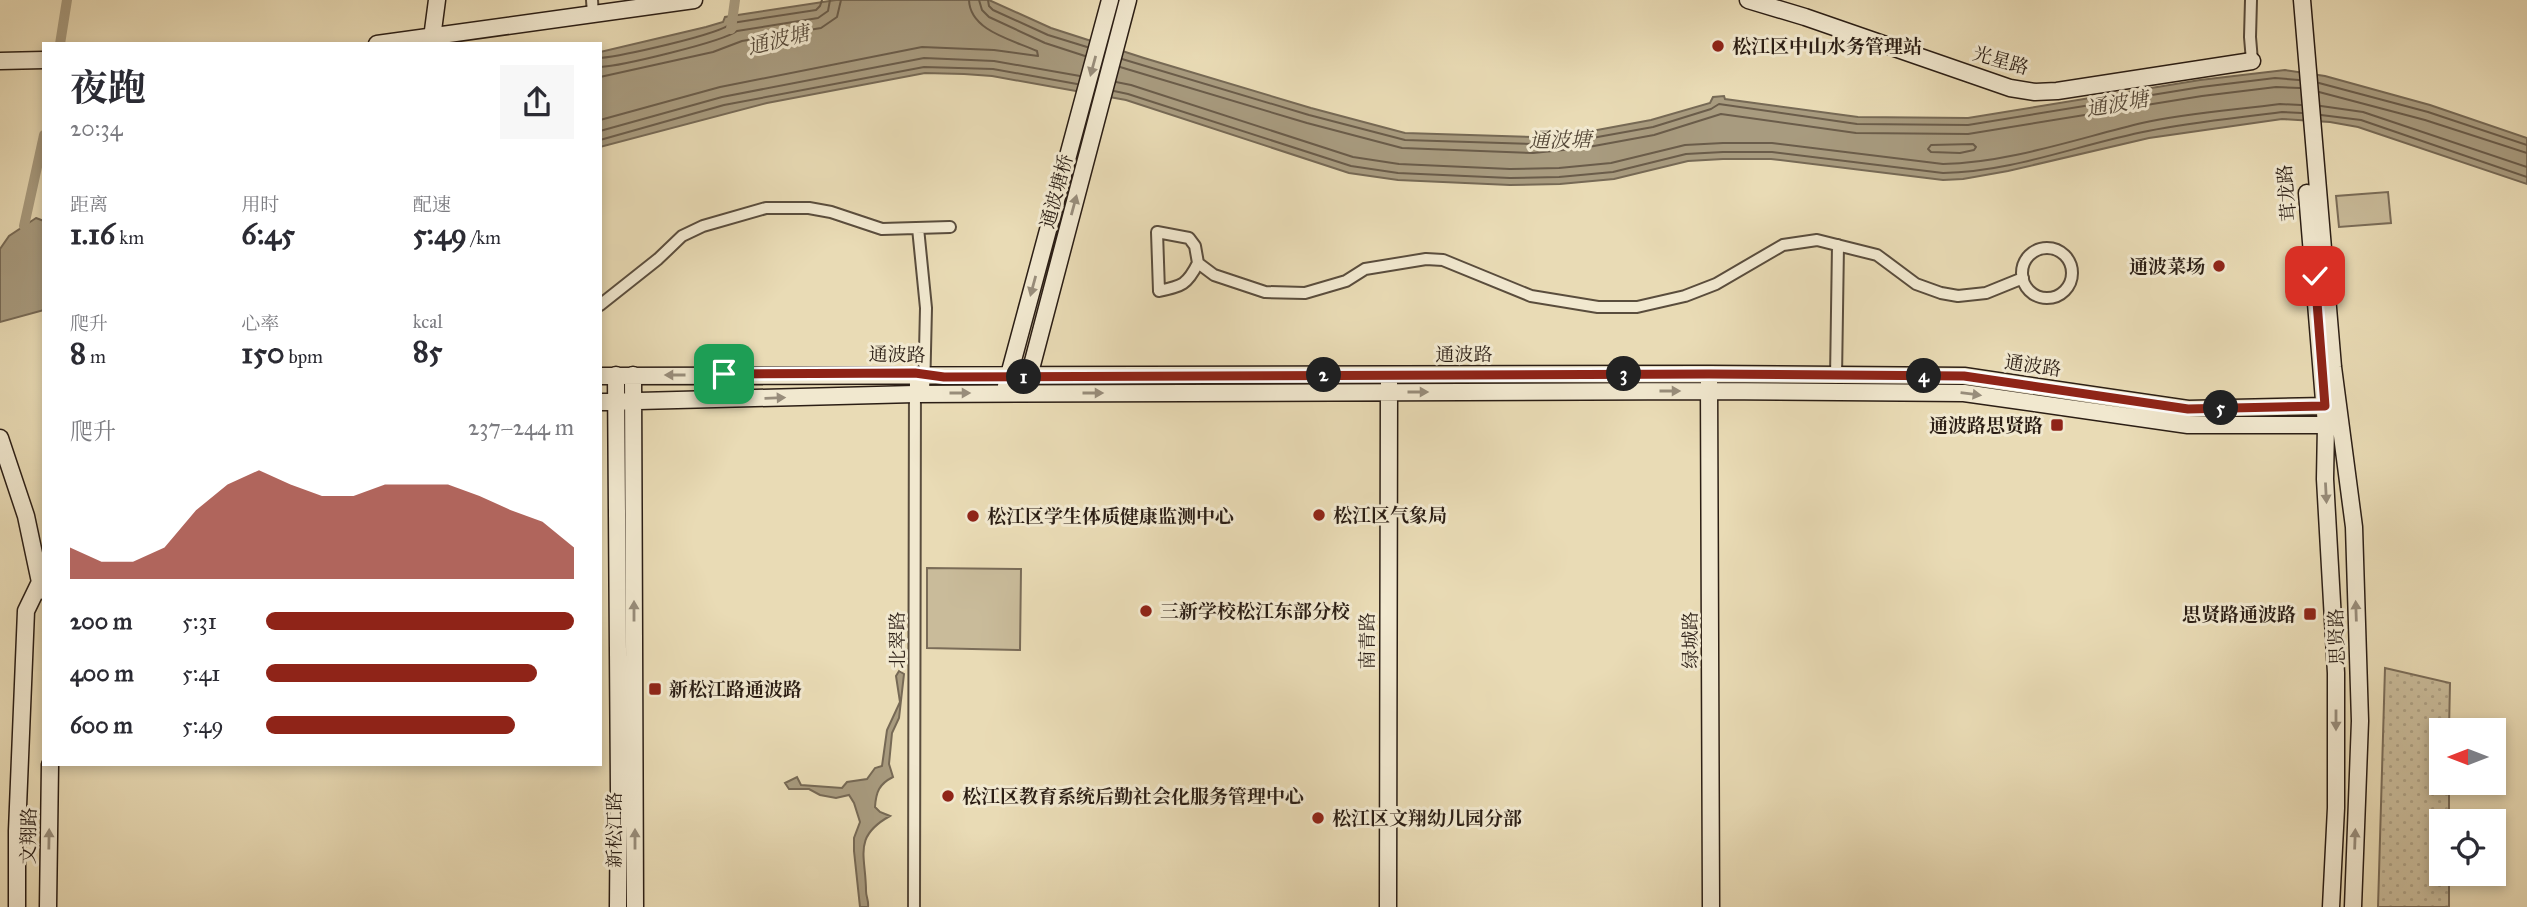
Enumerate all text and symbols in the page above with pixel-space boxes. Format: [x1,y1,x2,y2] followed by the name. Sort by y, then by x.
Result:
[744,19,815,60] water label: 通波塘
[1732,35,1922,58] place label: 松江区中山水务管理站
[1710,38,1726,54] marker: 松江区中山水务管理站
[1970,42,2031,79] street label: 光星路
[1087,56,1097,77] one-way arrow
[70,65,146,111] text: 夜跑
[500,65,574,139] button: share
[2084,85,2153,122] water label: 通波塘
[70,114,123,142] text: 20:34
[1528,126,1595,154] water label: 通波塘
[1036,151,1077,231] street label: 通波塘桥
[2273,164,2300,222] street label: 茸龙路
[70,193,108,216] text: 距离
[241,193,279,216] text: 用时
[413,193,451,216] text: 配速
[1069,193,1080,215] one-way arrow
[70,216,115,252] text: 1.16
[241,216,295,252] text: 6:45
[413,216,467,252] text: 5:49
[115,226,144,249] text: km
[467,226,501,249] text: /km
[2285,246,2345,306] pin
[2129,255,2205,278] place label: 通波菜场
[2296,257,2334,295] icon: check
[2211,258,2227,274] marker: 通波菜场
[1028,275,1038,296] one-way arrow
[413,310,443,333] text: kcal
[70,312,108,335] text: 爬升
[241,312,279,335] text: 心率
[413,333,443,369] text: 85
[70,335,86,371] text: 8
[241,335,284,371] text: 150
[868,343,926,366] street label: 通波路
[1435,343,1493,366] street label: 通波路
[694,344,754,404] pin
[86,345,106,368] text: m
[284,345,323,368] text: bpm
[2003,350,2063,381] street label: 通波路
[705,355,743,393] icon: arrive
[1606,356,1642,392] pin: 3
[1306,358,1342,392] pin: 2
[1906,358,1941,394] pin: 4
[1006,360,1042,394] pin: 1
[1620,362,1627,385] text: 3
[1319,363,1328,386] text: 2
[1918,364,1929,387] text: 4
[1020,365,1027,388] text: 1
[664,369,686,381] one-way arrow
[1659,385,1681,397] one-way arrow
[1407,386,1429,398] one-way arrow
[949,387,971,399] one-way arrow
[1082,387,1104,399] one-way arrow
[1960,389,1982,400] one-way arrow
[2204,390,2238,426] pin: 5
[764,392,786,403] one-way arrow
[2216,396,2225,419] text: 5
[468,413,574,441] text: 237–244 m
[1929,414,2043,437] place label: 通波路思贤路
[70,417,116,445] text: 爬升
[2049,417,2065,433] marker: 通波路思贤路
[2321,482,2332,504] one-way arrow
[1333,504,1447,527] place label: 松江区气象局
[987,505,1234,528] place label: 松江区学生体质健康监测中心
[1311,507,1327,523] marker: 松江区气象局
[965,508,981,524] marker: 松江区学生体质健康监测中心
[628,600,640,622] one-way arrow
[1160,600,1350,623] place label: 三新学校松江东部分校
[2351,600,2362,622] one-way arrow
[1138,603,1154,619] marker: 三新学校松江东部分校
[2182,603,2296,626] place label: 思贤路通波路
[2302,606,2318,622] marker: 思贤路通波路
[70,607,132,635] text: 200 m
[182,607,217,635] text: 5:31
[2324,608,2349,666] street label: 思贤路
[886,611,909,669] street label: 北翠路
[1679,611,1702,669] street label: 绿城路
[1356,612,1379,670] street label: 南青路
[70,659,134,687] text: 400 m
[182,659,220,687] text: 5:41
[669,678,802,701] place label: 新松江路通波路
[647,681,663,697] marker: 新松江路通波路
[2330,709,2342,731] one-way arrow
[70,711,133,739] text: 600 m
[182,711,224,739] text: 5:49
[2429,718,2506,794] north arrow
[2429,718,2506,886] map controls
[962,785,1304,808] place label: 松江区教育系统后勤社会化服务管理中心
[940,788,956,804] marker: 松江区教育系统后勤社会化服务管理中心
[603,792,626,868] street label: 新松江路
[17,807,40,865] street label: 文翔路
[1332,807,1522,830] place label: 松江区文翔幼儿园分部
[2429,809,2506,886] button: locate
[1310,810,1326,826] marker: 松江区文翔幼儿园分部
[43,828,55,850] one-way arrow
[629,828,641,850] one-way arrow
[2350,828,2361,850] one-way arrow

